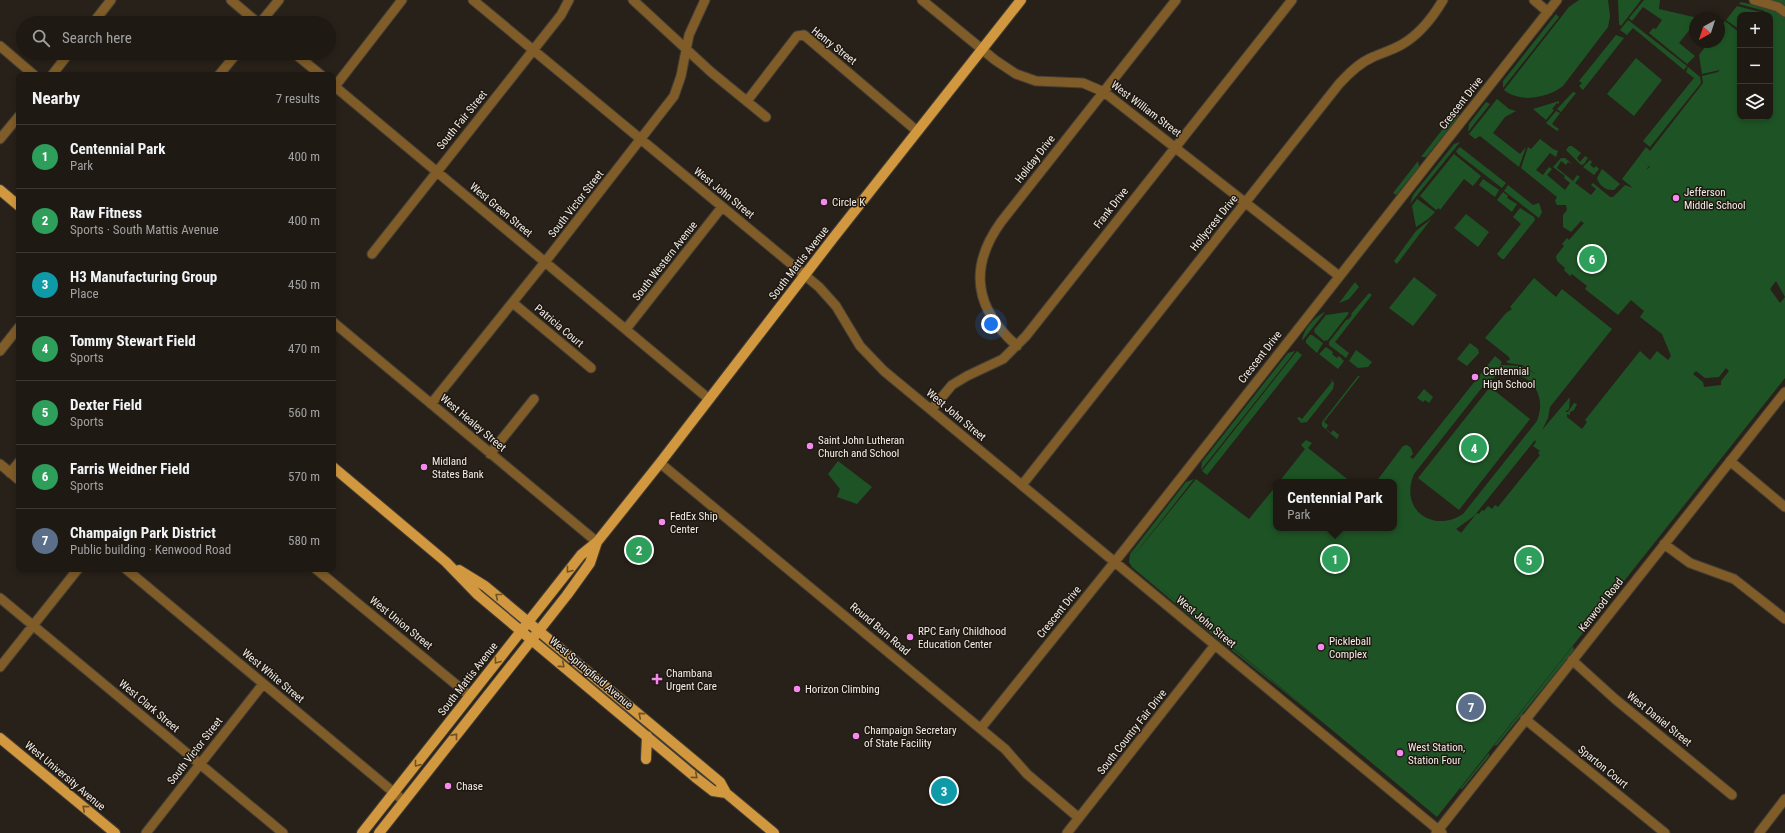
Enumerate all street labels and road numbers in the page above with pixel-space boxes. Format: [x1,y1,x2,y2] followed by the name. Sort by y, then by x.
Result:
[809,24,859,68] street label: Henry Street
[1436,74,1486,132] street label: Crescent Drive
[1108,78,1184,140] street label: West William Street
[434,88,490,152] street label: South Fair Street
[1012,133,1058,185] street label: Holiday Drive
[691,165,757,221] street label: West John Street
[546,168,606,240] street label: South Victor Street
[467,180,535,240] street label: West Green Street
[1091,185,1131,231] street label: Frank Drive
[1188,192,1240,254] street label: Hollycrest Drive
[630,219,700,303] street label: South Western Avenue
[766,224,832,302] street label: South Mattis Avenue
[532,302,586,350] street label: Patricia Court
[1235,328,1285,386] street label: Crescent Drive
[923,386,989,444] street label: West John Street
[437,392,509,454] street label: West Healey Street
[1576,576,1626,634] street label: Kenwood Road
[1034,583,1084,641] street label: Crescent Drive
[1173,593,1239,651] street label: West John Street
[367,594,435,652] street label: West Union Street
[847,600,913,658] street label: Round Barn Road
[547,634,635,712] street label: West Springfield Avenue
[435,640,501,718] street label: South Mattis Avenue
[239,646,307,706] street label: West White Street
[116,677,182,735] street label: West Clark Street
[1095,687,1169,777] street label: South Country Fair Drive
[1624,689,1694,749] street label: West Daniel Street
[165,715,225,787] street label: South Victor Street
[22,739,108,813] street label: West University Avenue
[1575,743,1631,791] street label: Sparton Court

